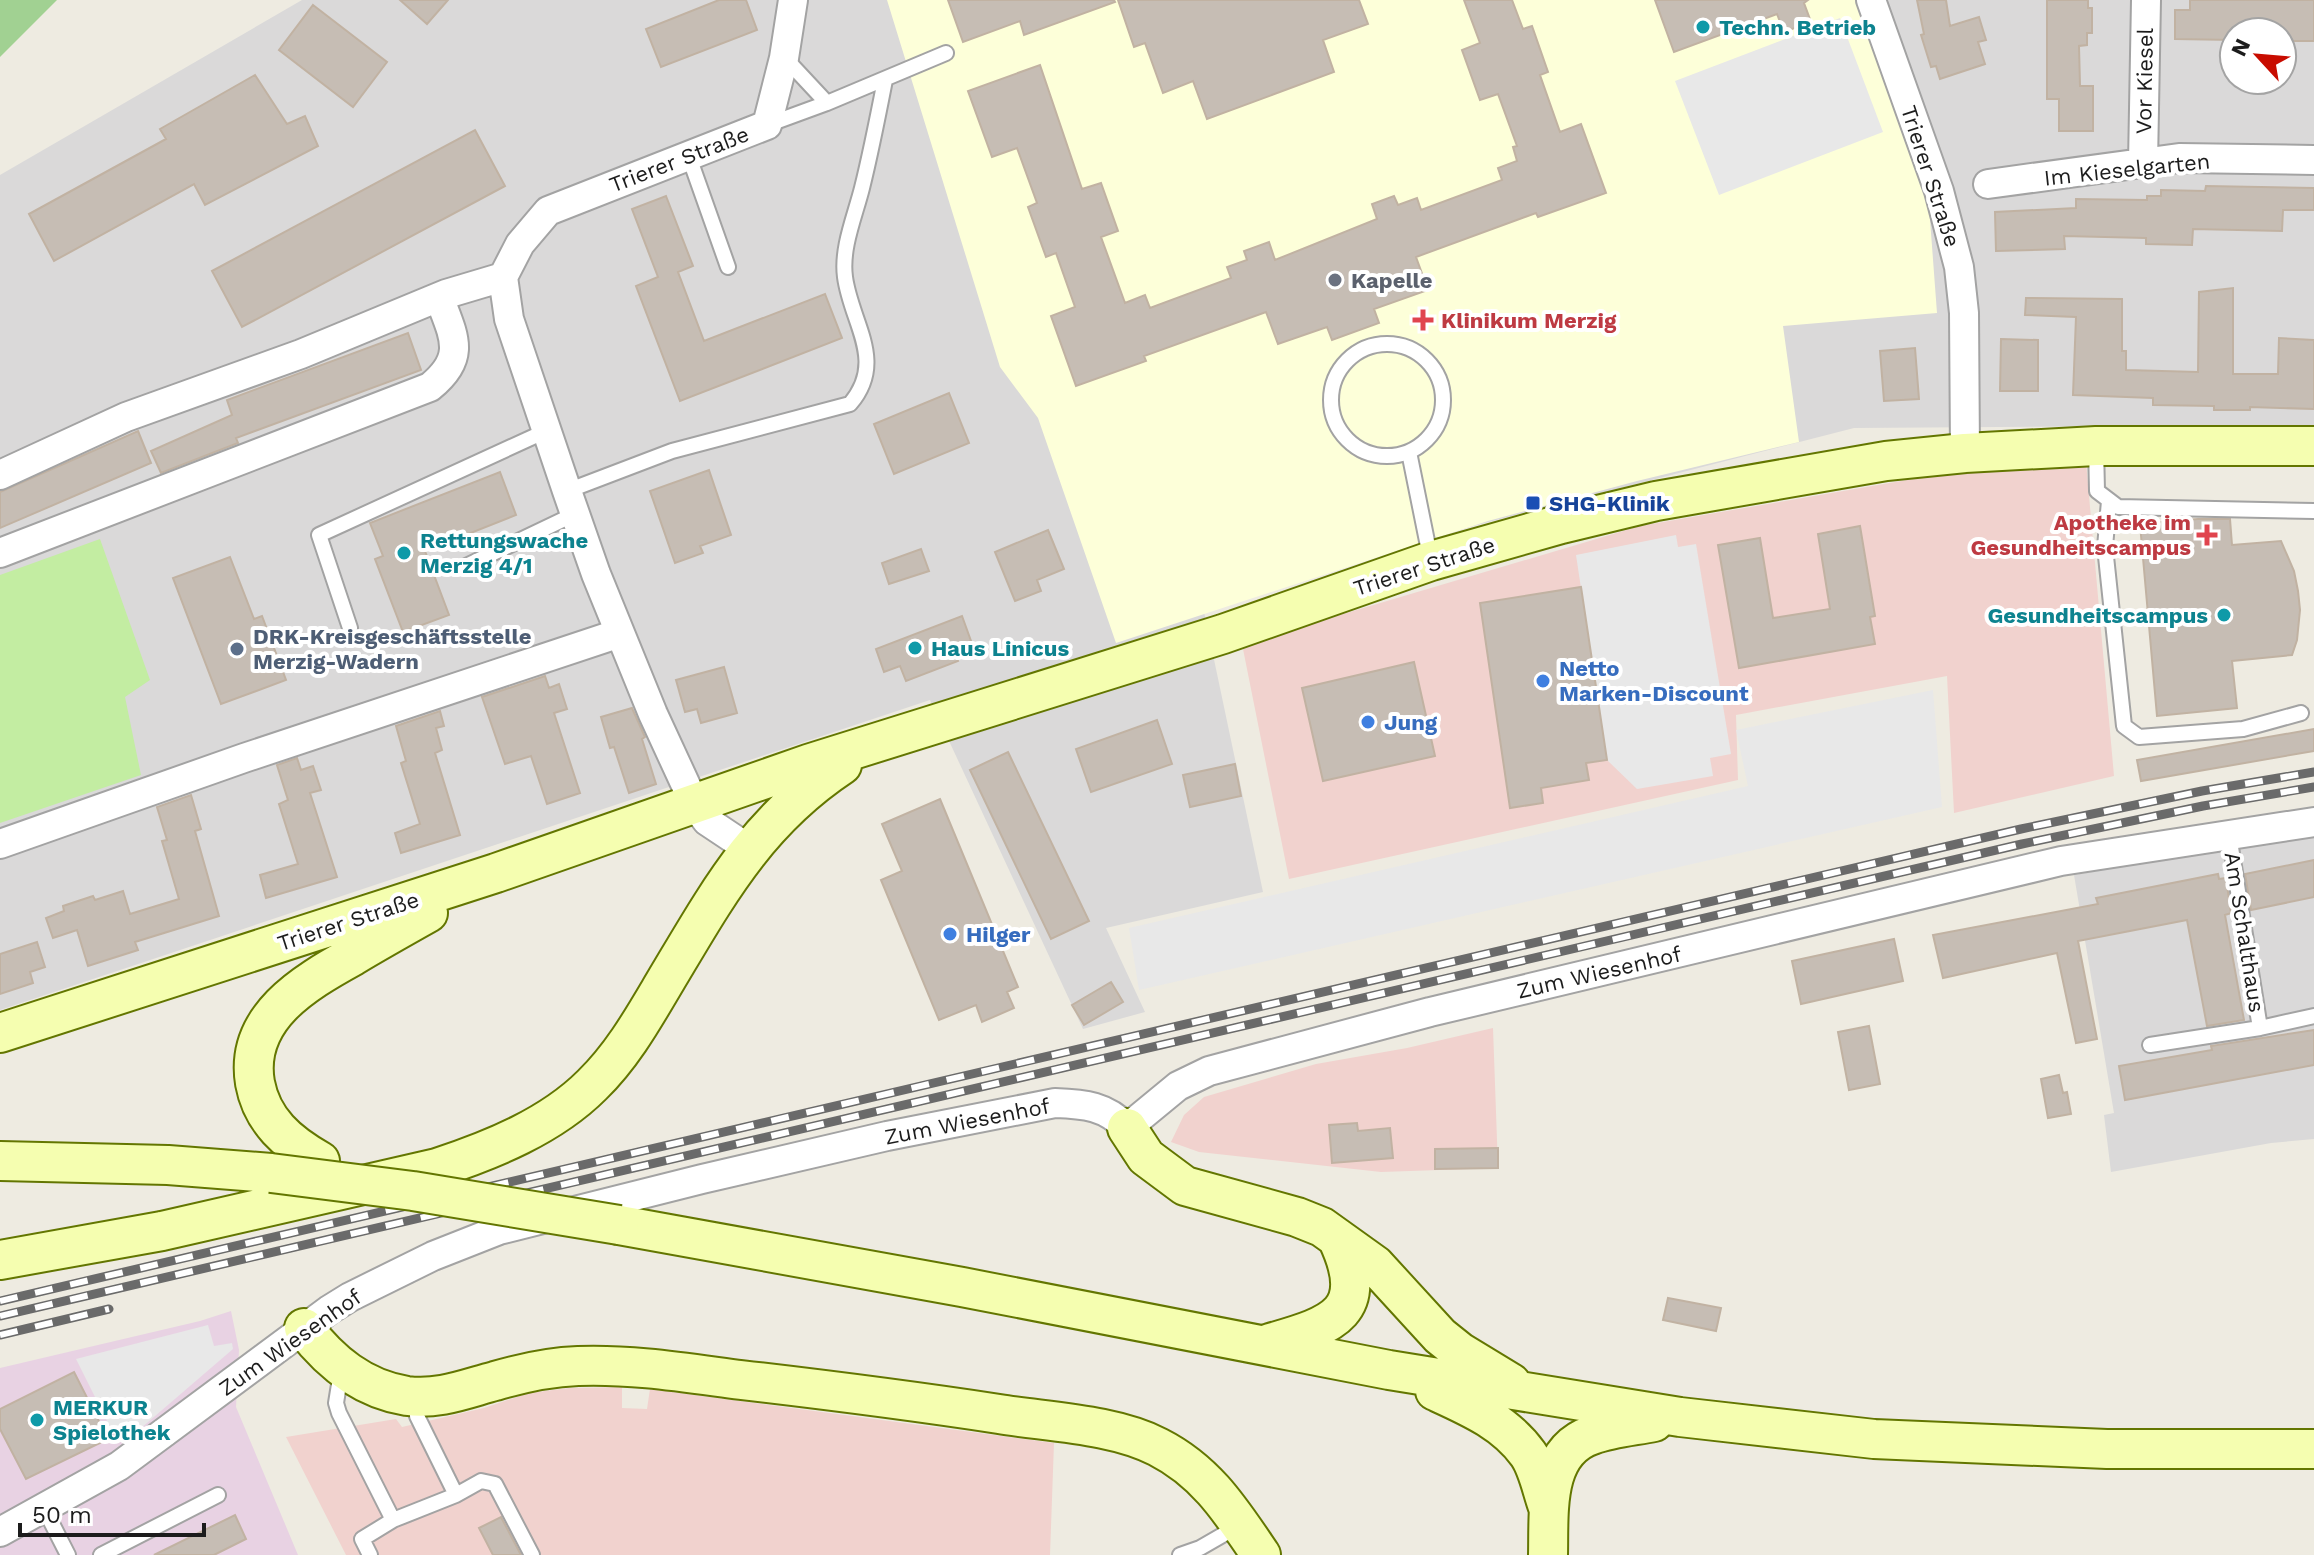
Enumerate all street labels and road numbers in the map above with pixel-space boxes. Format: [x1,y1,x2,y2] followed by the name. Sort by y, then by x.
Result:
[2131,27,2158,134] street label: Vor Kiesel
[1896,102,1965,250] street label: Trierer Straße
[606,121,752,198] street label: Trierer Straße
[2043,148,2211,191] street label: Im Kieselgarten
[1350,532,1498,601] street label: Trierer Straße
[2219,850,2270,1014] street label: Am Schalthaus
[274,887,422,956] street label: Trierer Straße
[1515,941,1684,1004] street label: Zum Wiesenhof
[882,1093,1052,1150] street label: Zum Wiesenhof
[214,1284,366,1401] street label: Zum Wiesenhof

